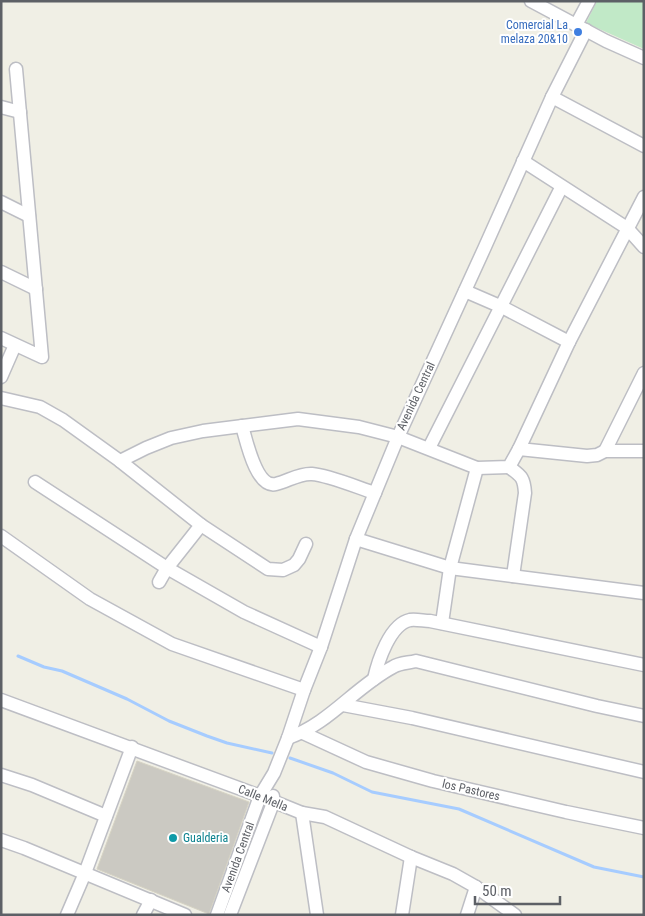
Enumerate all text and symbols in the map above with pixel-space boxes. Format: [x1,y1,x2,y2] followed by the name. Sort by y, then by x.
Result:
[501,18,568,46] place label: Comercial La melaza 20&10
[572,26,584,38] marker: Comercial La melaza 20&10
[394,359,438,433] street label: Avenida Central
[441,777,501,803] street label: los Pastores
[236,782,290,814] street label: Calle Mella
[219,820,257,894] street label: Avenida Central
[183,831,228,845] place label: Gualderia
[167,832,179,844] marker: Gualderia
[475,874,560,906] scale bar
[482,882,512,900] text: 50 m

